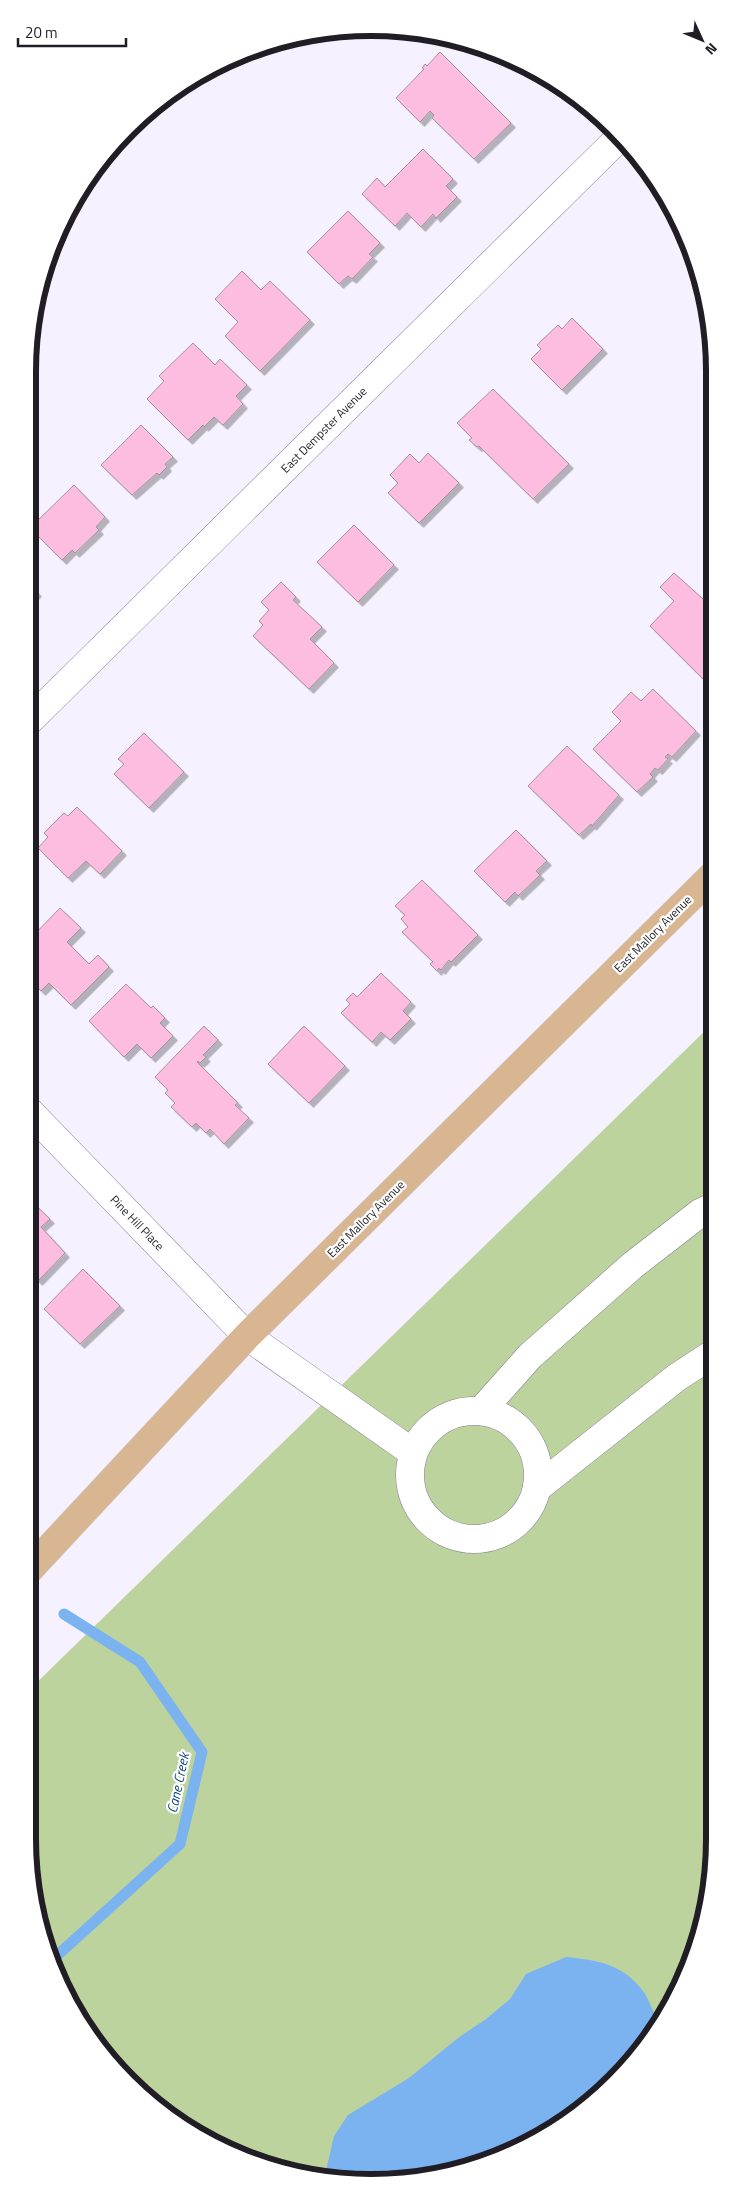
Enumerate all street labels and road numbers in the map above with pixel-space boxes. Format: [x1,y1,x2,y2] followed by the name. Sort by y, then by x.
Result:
[276,382,371,477] street label: East Dempster Avenue
[609,890,696,977] street label: East Mallory Avenue
[322,1175,409,1262] street label: East Mallory Avenue
[106,1191,169,1255] street label: Pine Hill Place

